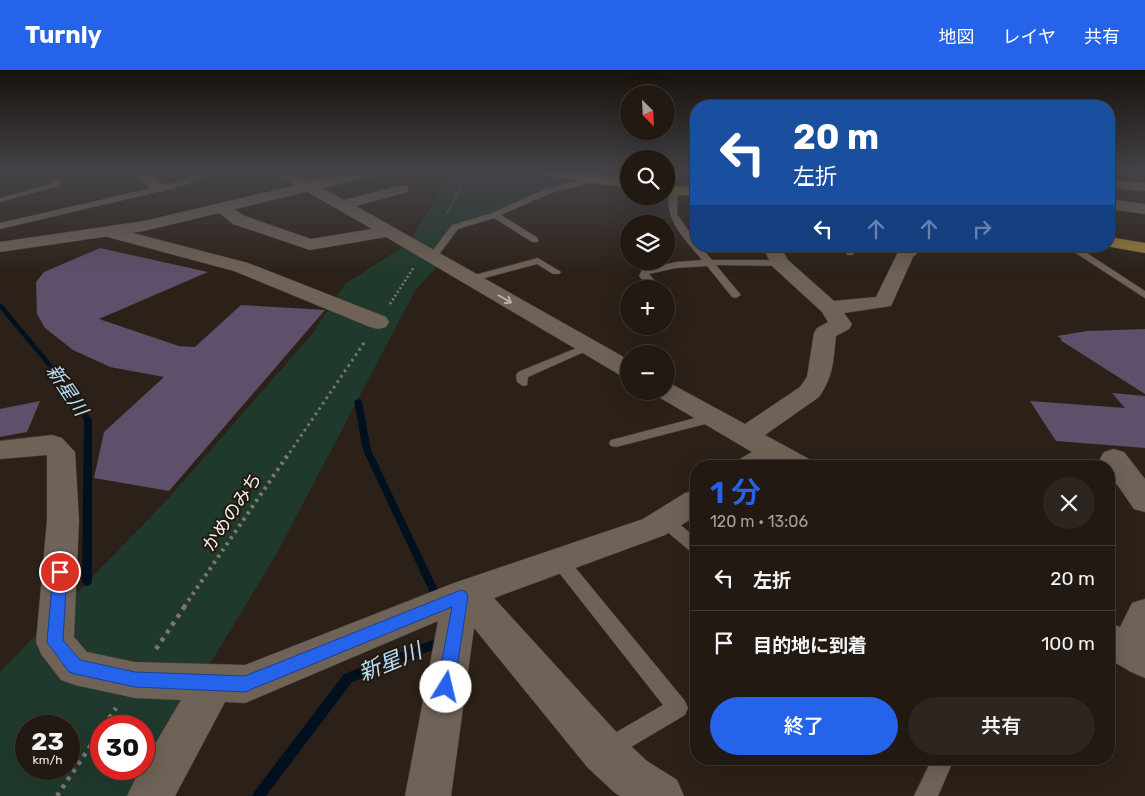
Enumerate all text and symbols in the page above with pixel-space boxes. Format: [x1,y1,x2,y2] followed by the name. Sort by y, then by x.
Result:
[25,21,102,49] text: Turnly
[939,26,975,48] text: 地図
[1003,26,1056,48] text: レイヤ
[1084,26,1120,48] text: 共有
[620,85,675,140] north arrow
[620,85,675,400] map controls
[793,116,879,158] text: 20 m
[710,120,775,185] icon: left
[620,150,675,205] button: search
[793,163,837,190] text: 左折
[620,215,675,270] button: layers
[809,215,837,243] icon: left
[862,215,890,243] icon: ahead
[915,215,943,243] icon: ahead
[968,215,996,243] icon: right
[620,280,675,335] button: +
[498,294,512,304] one-way arrow
[620,345,675,400] button: −
[42,360,94,422] water label: 新星川
[198,469,266,555] street label: かめのみち
[710,475,761,511] text: 1 分
[1043,477,1095,529] button: close
[710,512,808,531] text: 120 m · 13:06
[39,551,81,593] pin
[46,558,74,586] icon: arrive
[710,564,738,592] icon: left
[1050,567,1095,590] text: 20 m
[753,569,791,592] text: 左折
[710,629,738,657] icon: arrive
[1041,632,1095,655] text: 100 m
[753,634,867,657] text: 目的地に到着
[354,636,428,687] water label: 新星川
[419,660,471,712] position arrow
[710,697,898,755] button: 終了
[908,697,1095,755] button: 共有
[90,715,155,780] speed limit sign: 30
[31,727,64,756] text: 23
[33,753,62,767] text: km/h

